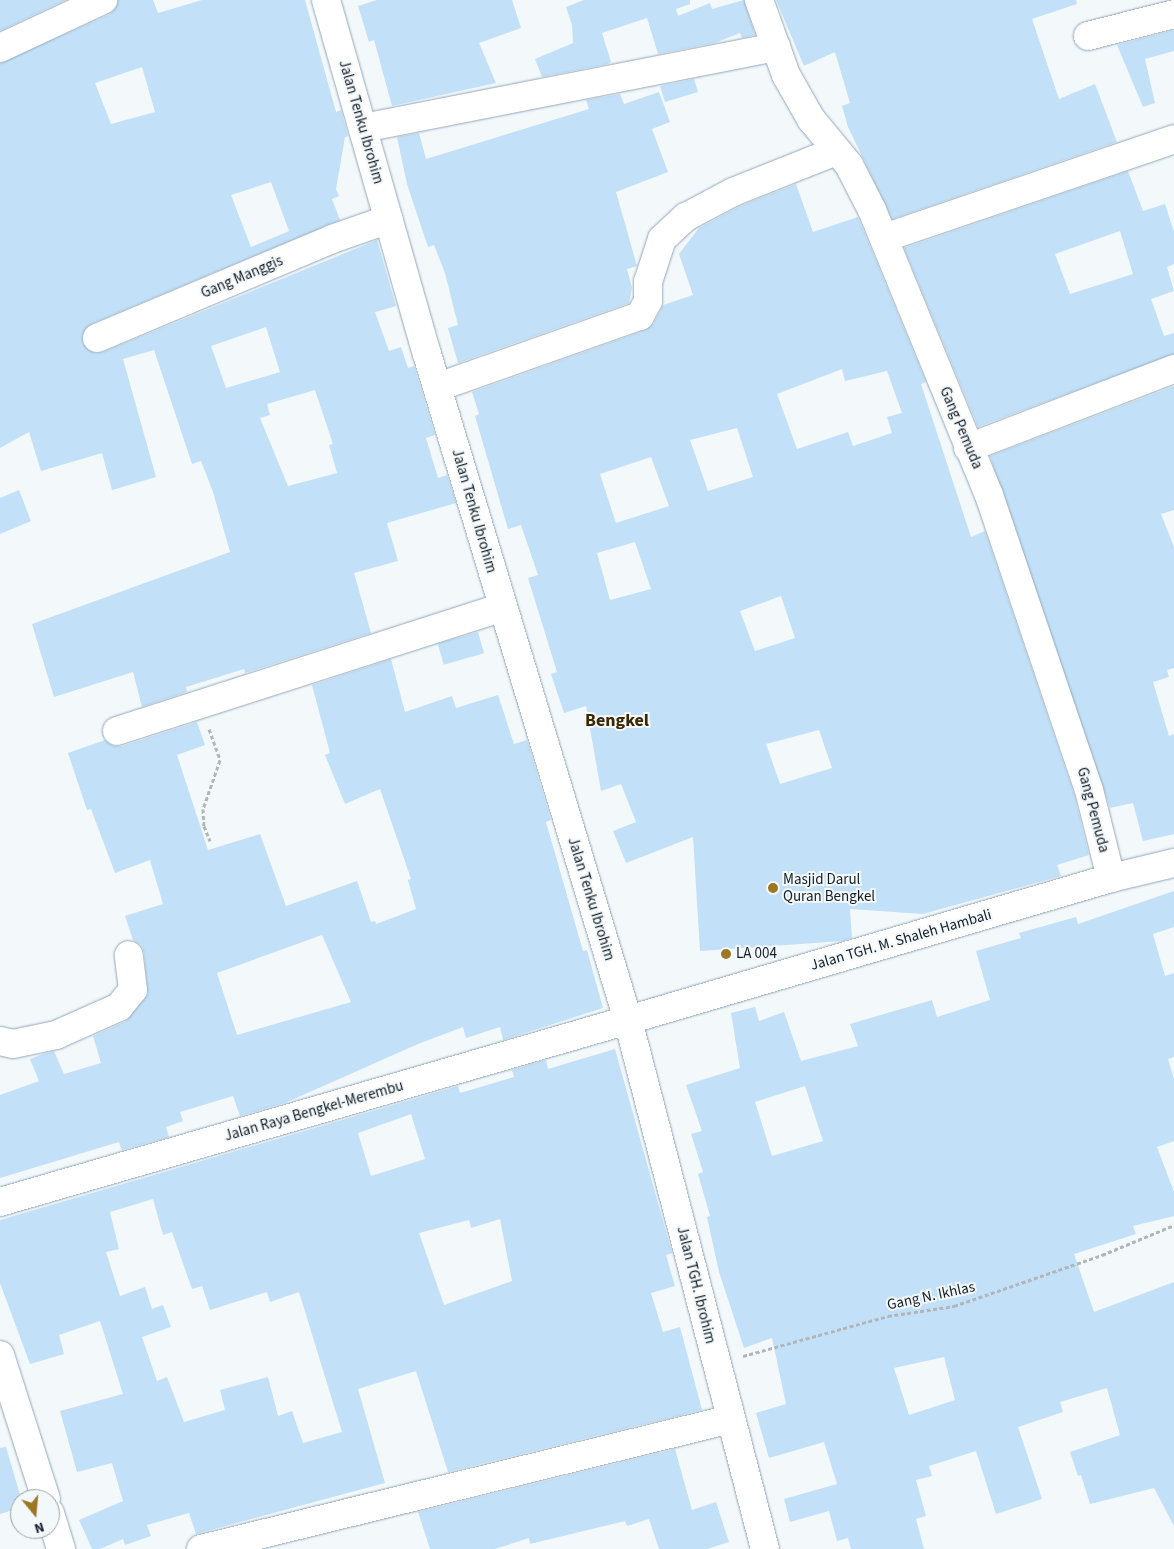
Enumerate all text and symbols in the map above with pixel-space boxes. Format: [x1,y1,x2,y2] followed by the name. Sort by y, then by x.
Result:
[335,58,387,186] street label: Jalan Tenku Ibrohim
[198,252,286,302] street label: Gang Manggis
[936,384,986,472] street label: Gang Pemuda
[448,447,500,575] street label: Jalan Tenku Ibrohim
[585,710,649,732] district label: Bengkel
[1073,765,1113,855] street label: Gang Pemuda
[564,835,618,963] street label: Jalan Tenku Ibrohim
[783,870,875,905] place label: Masjid Darul Quran Bengkel
[767,882,779,894] marker: Masjid Darul Quran Bengkel
[808,906,994,974] street label: Jalan TGH. M. Shaleh Hambali
[736,945,777,963] place label: LA 004
[720,948,732,960] marker: LA 004
[222,1077,406,1145] street label: Jalan Raya Bengkel-Merembu
[673,1224,719,1346] street label: Jalan TGH. Ibrohim
[885,1278,977,1314] street label: Gang N. Ikhlas
[10,1489,60,1539] north arrow
[32,1516,46,1538] text: N

